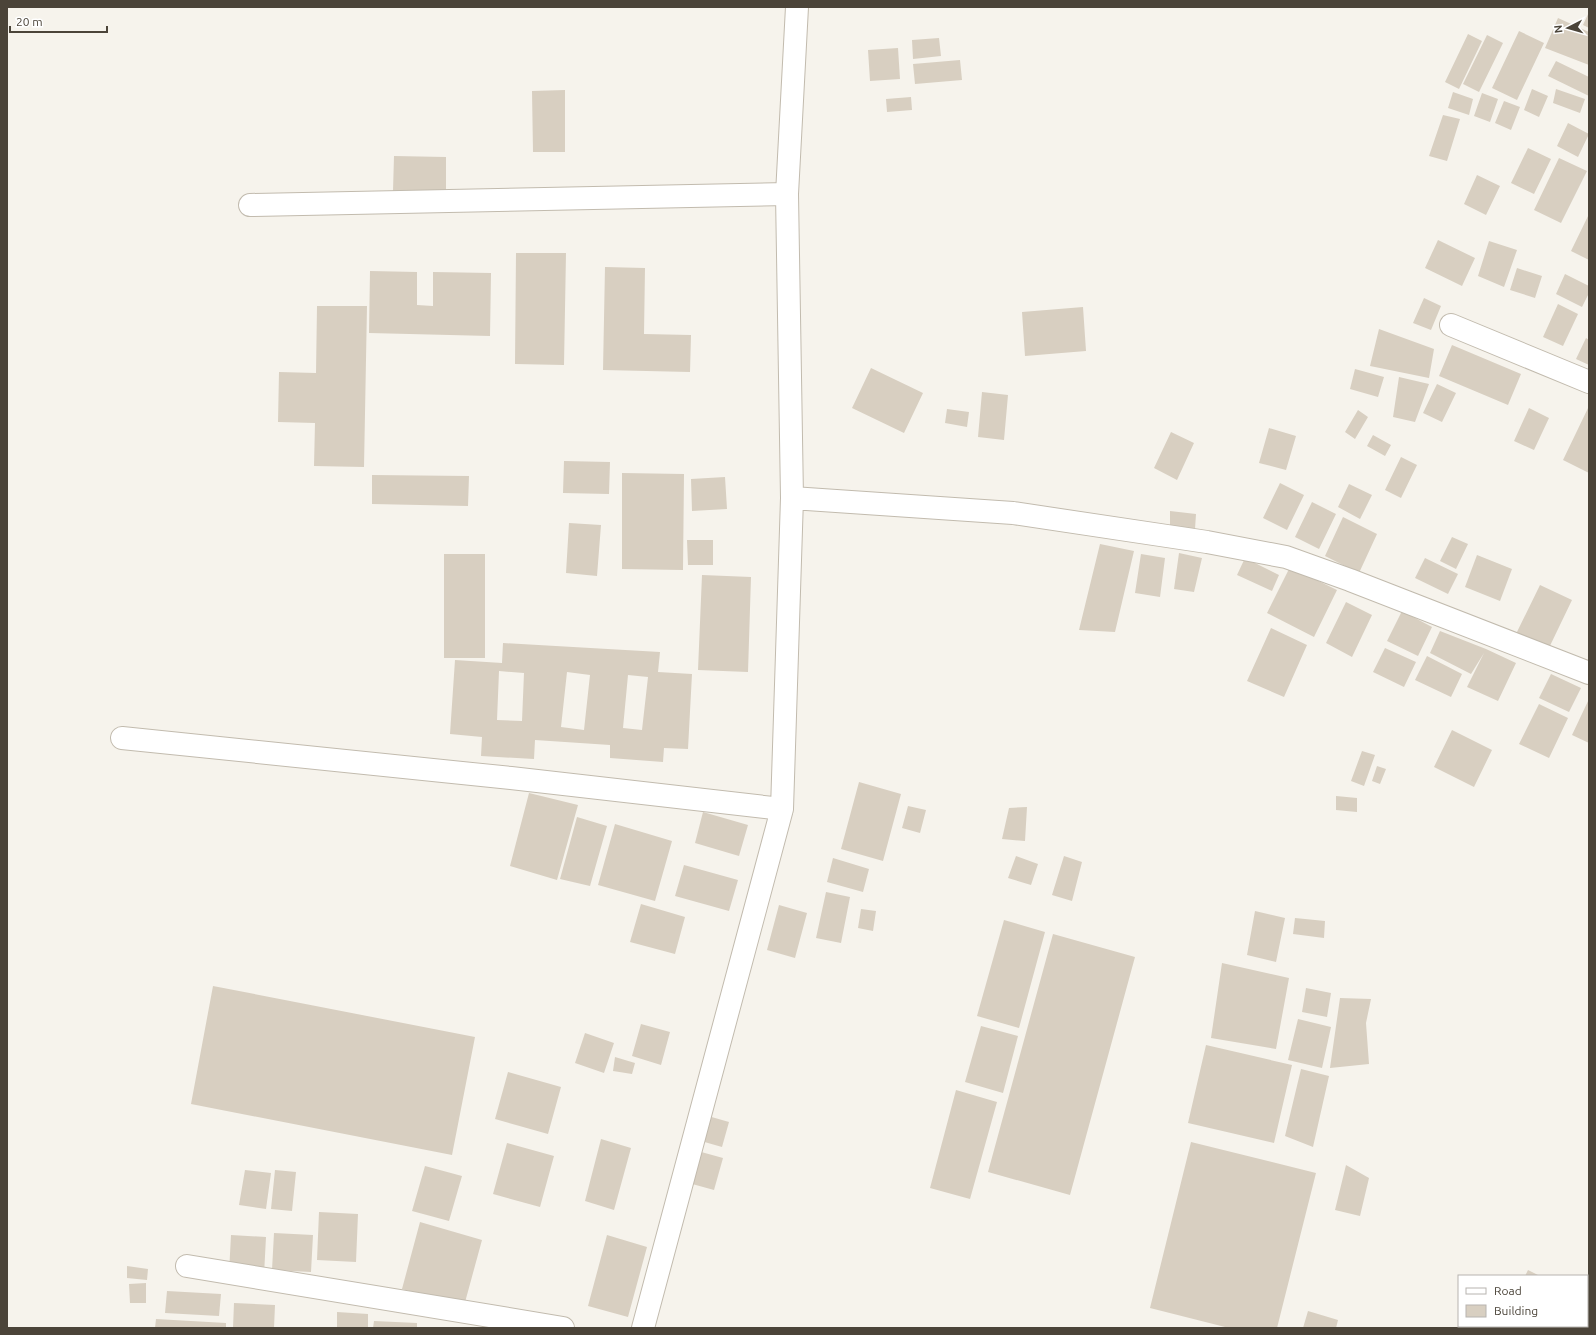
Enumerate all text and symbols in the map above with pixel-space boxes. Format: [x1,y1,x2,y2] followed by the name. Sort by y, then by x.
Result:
[10,8,107,34] scale bar
[1548,8,1588,48] north arrow
[16,15,43,28] text: 20 m
[1552,24,1564,34] text: N
[1458,1275,1588,1327] legend
[1494,1284,1522,1297] text: Road
[1494,1304,1538,1317] text: Building

